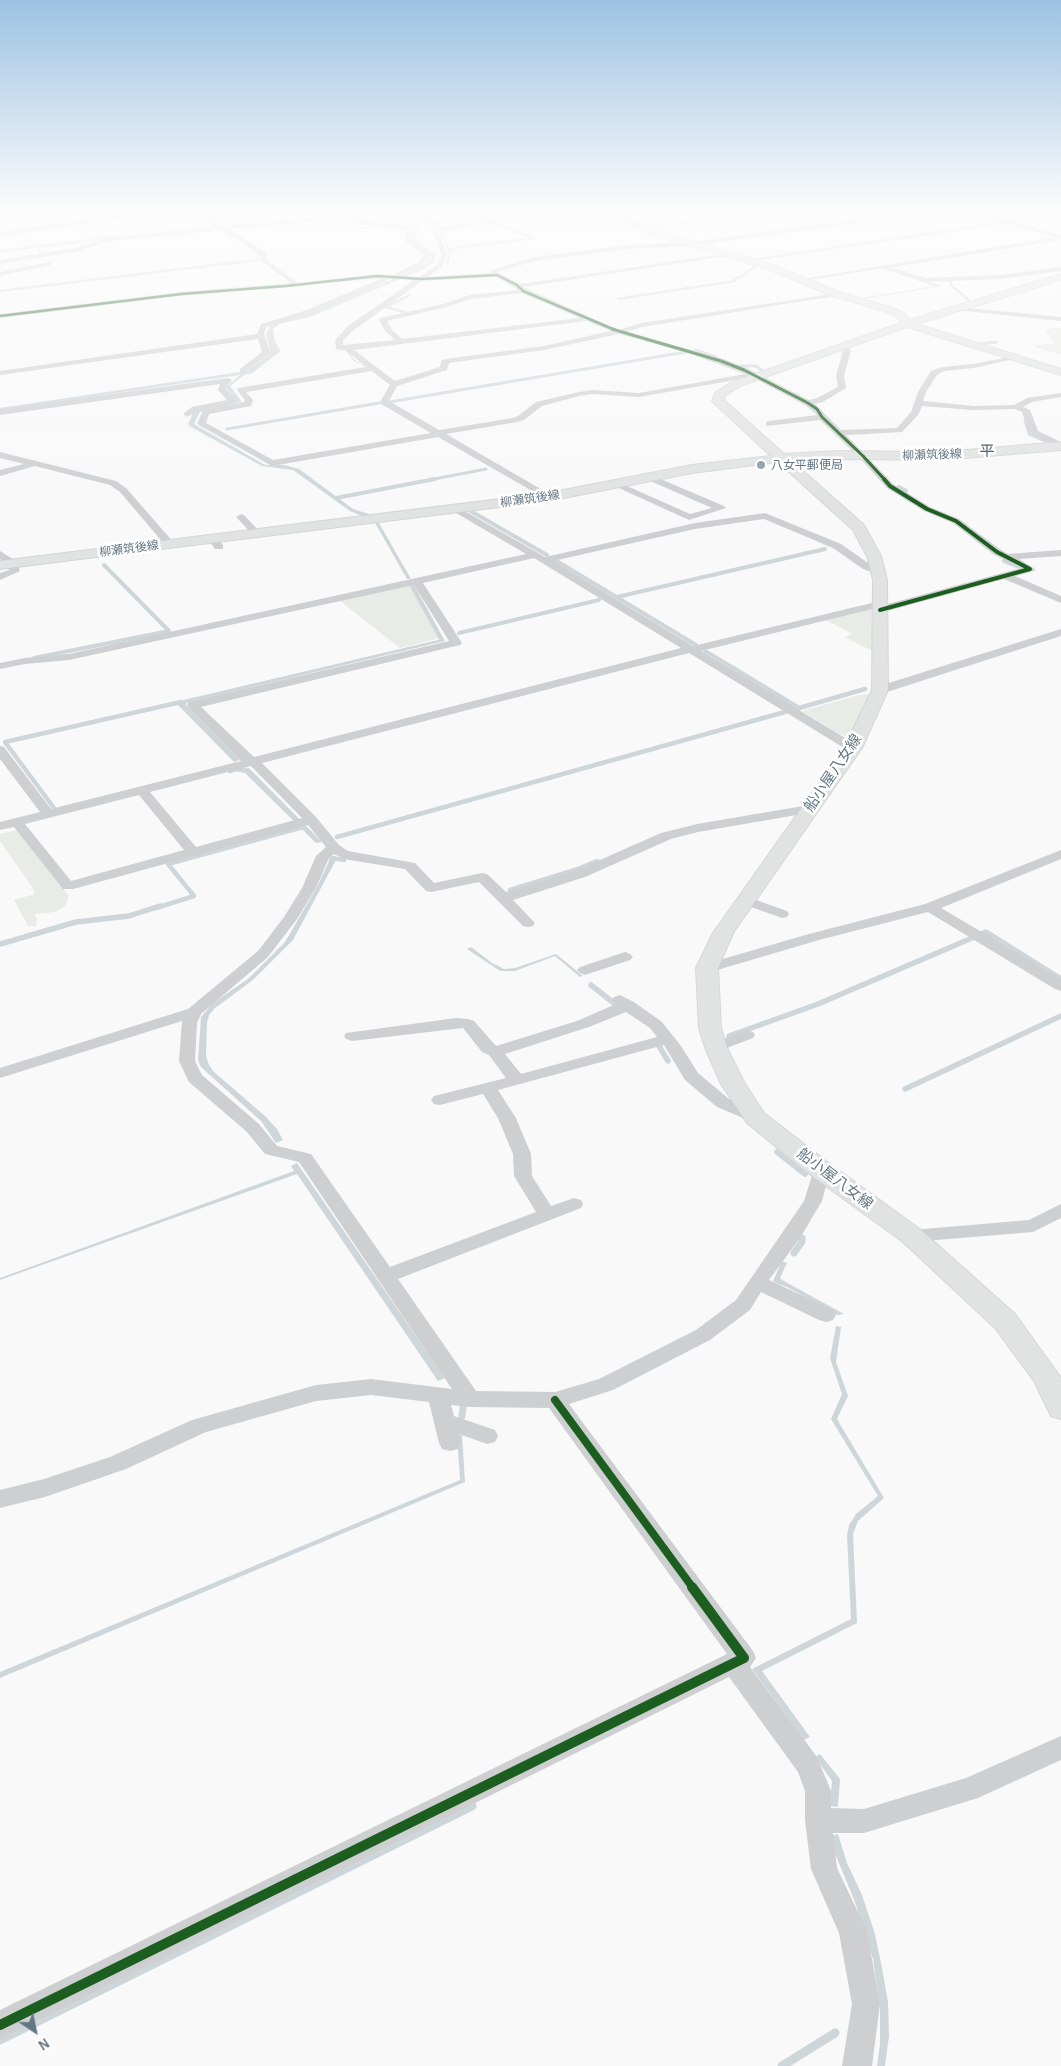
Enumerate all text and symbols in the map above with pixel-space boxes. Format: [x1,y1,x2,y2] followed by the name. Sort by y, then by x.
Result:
[980,442,994,460] district label: 平
[902,447,962,463] street label: 柳瀬筑後線
[771,458,843,472] place label: 八女平郵便局
[755,459,767,471] marker: 八女平郵便局
[499,488,561,510] street label: 柳瀬筑後線
[98,538,160,560] street label: 柳瀬筑後線
[800,731,866,815] street label: 船小屋八女線
[794,1145,876,1213] street label: 船小屋八女線
[10,2006,60,2056] north arrow
[35,2035,51,2052] text: N

